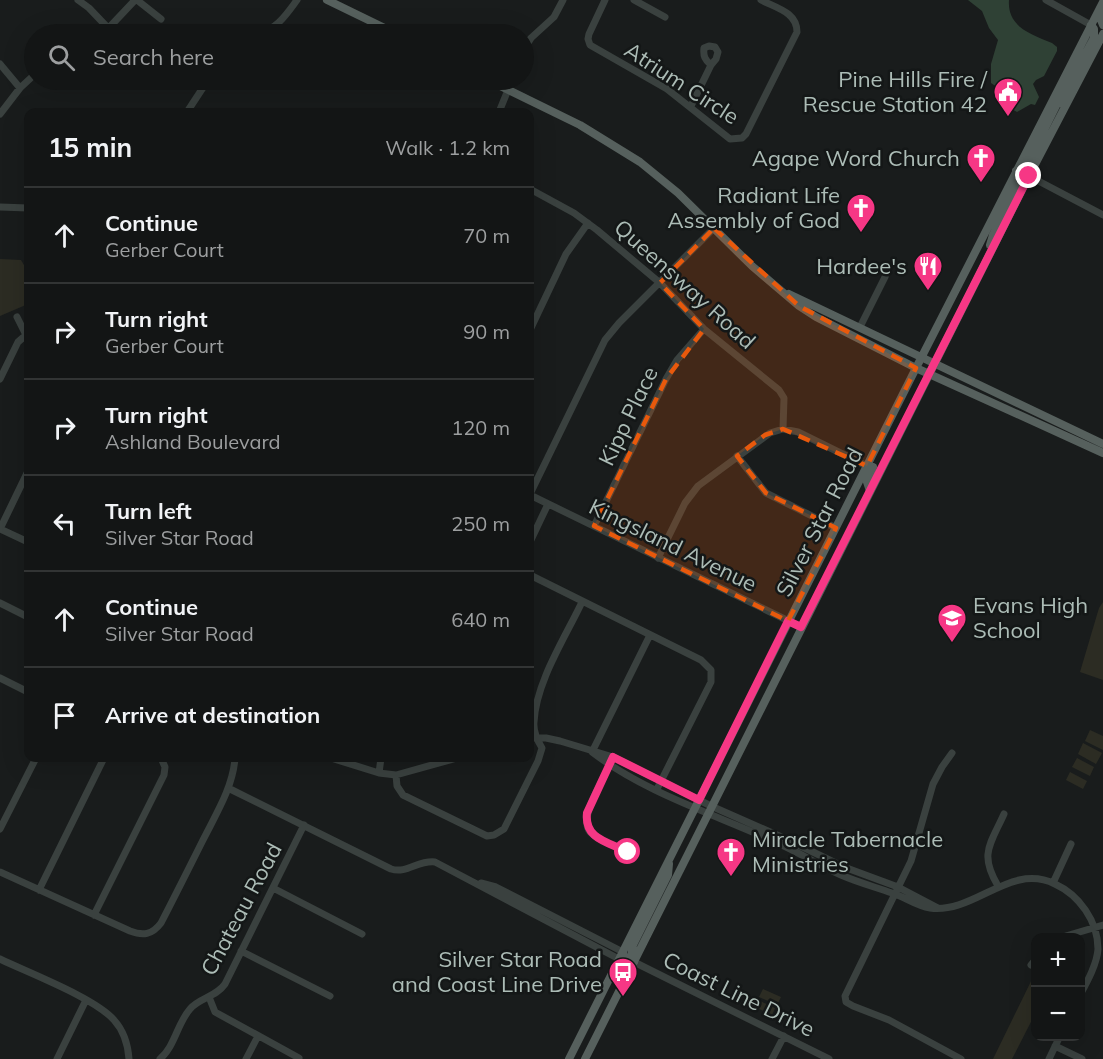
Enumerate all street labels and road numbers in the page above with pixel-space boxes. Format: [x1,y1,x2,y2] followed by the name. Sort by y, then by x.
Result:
[620,36,744,130] street label: Atrium Circle
[609,213,761,355] street label: Queensway Road
[592,362,664,470] street label: Kipp Place
[769,443,869,601] street label: Silver Star Road
[585,492,761,598] street label: Kingsland Avenue
[194,838,288,980] street label: Chateau Road
[659,945,819,1043] street label: Coast Line Drive

